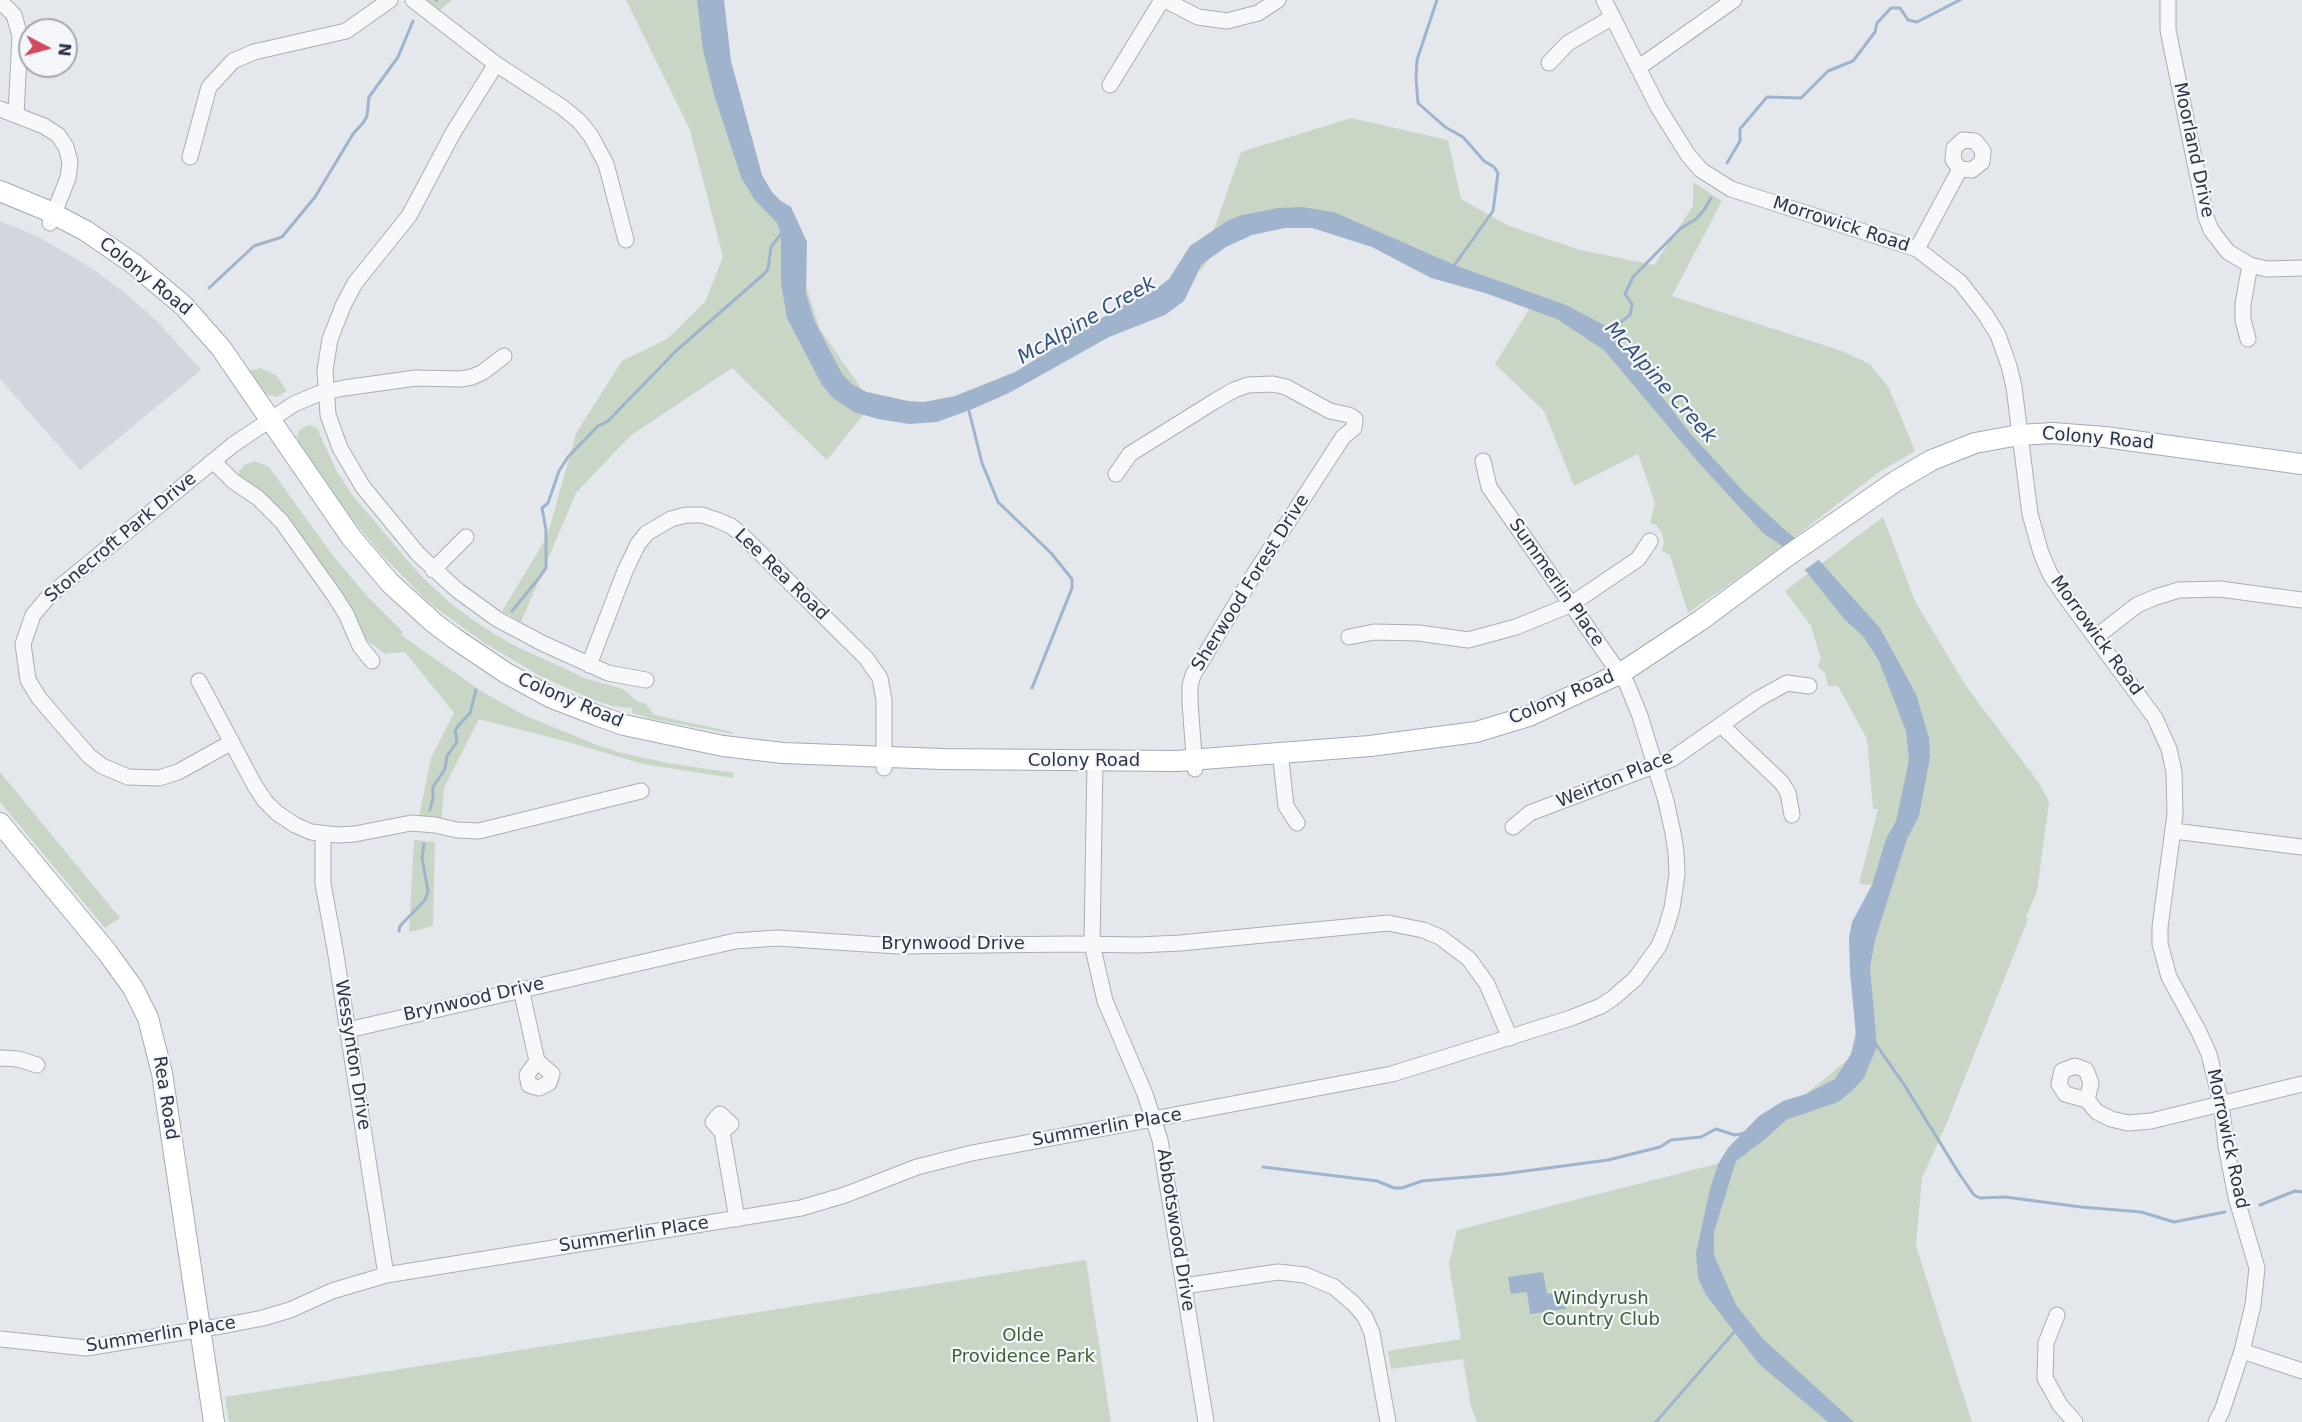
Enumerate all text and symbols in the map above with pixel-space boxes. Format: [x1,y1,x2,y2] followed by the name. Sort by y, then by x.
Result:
[18,18,78,78] north arrow
[54,42,75,57] text: N
[2168,80,2218,220] street label: Moorland Drive
[1770,193,1912,257] street label: Morrowick Road
[94,233,196,321] street label: Colony Road
[1014,272,1160,370] water label: McAlpine Creek
[1599,317,1721,449] water label: McAlpine Creek
[2041,423,2155,455] street label: Colony Road
[41,468,201,608] street label: Stonecroft Park Drive
[1188,491,1314,675] street label: Sherwood Forest Drive
[1504,515,1608,651] street label: Summerlin Place
[730,525,832,625] street label: Lee Rea Road
[2045,572,2147,700] street label: Morrowick Road
[1506,666,1618,730] street label: Colony Road
[514,669,626,733] street label: Colony Road
[1554,747,1676,813] street label: Weirton Place
[1028,750,1140,772] street label: Colony Road
[881,933,1025,955] street label: Brynwood Drive
[402,973,546,1027] street label: Brynwood Drive
[329,978,375,1132] street label: Wessynton Drive
[148,1054,182,1142] street label: Rea Road
[2202,1067,2252,1211] street label: Morrowick Road
[1031,1104,1183,1152] street label: Summerlin Place
[1151,1147,1199,1313] street label: Abbotswood Drive
[558,1212,710,1258] street label: Summerlin Place
[1542,1288,1660,1330] park label: Windyrush Country Club
[85,1312,237,1358] street label: Summerlin Place
[951,1325,1095,1368] park label: Olde Providence Park

